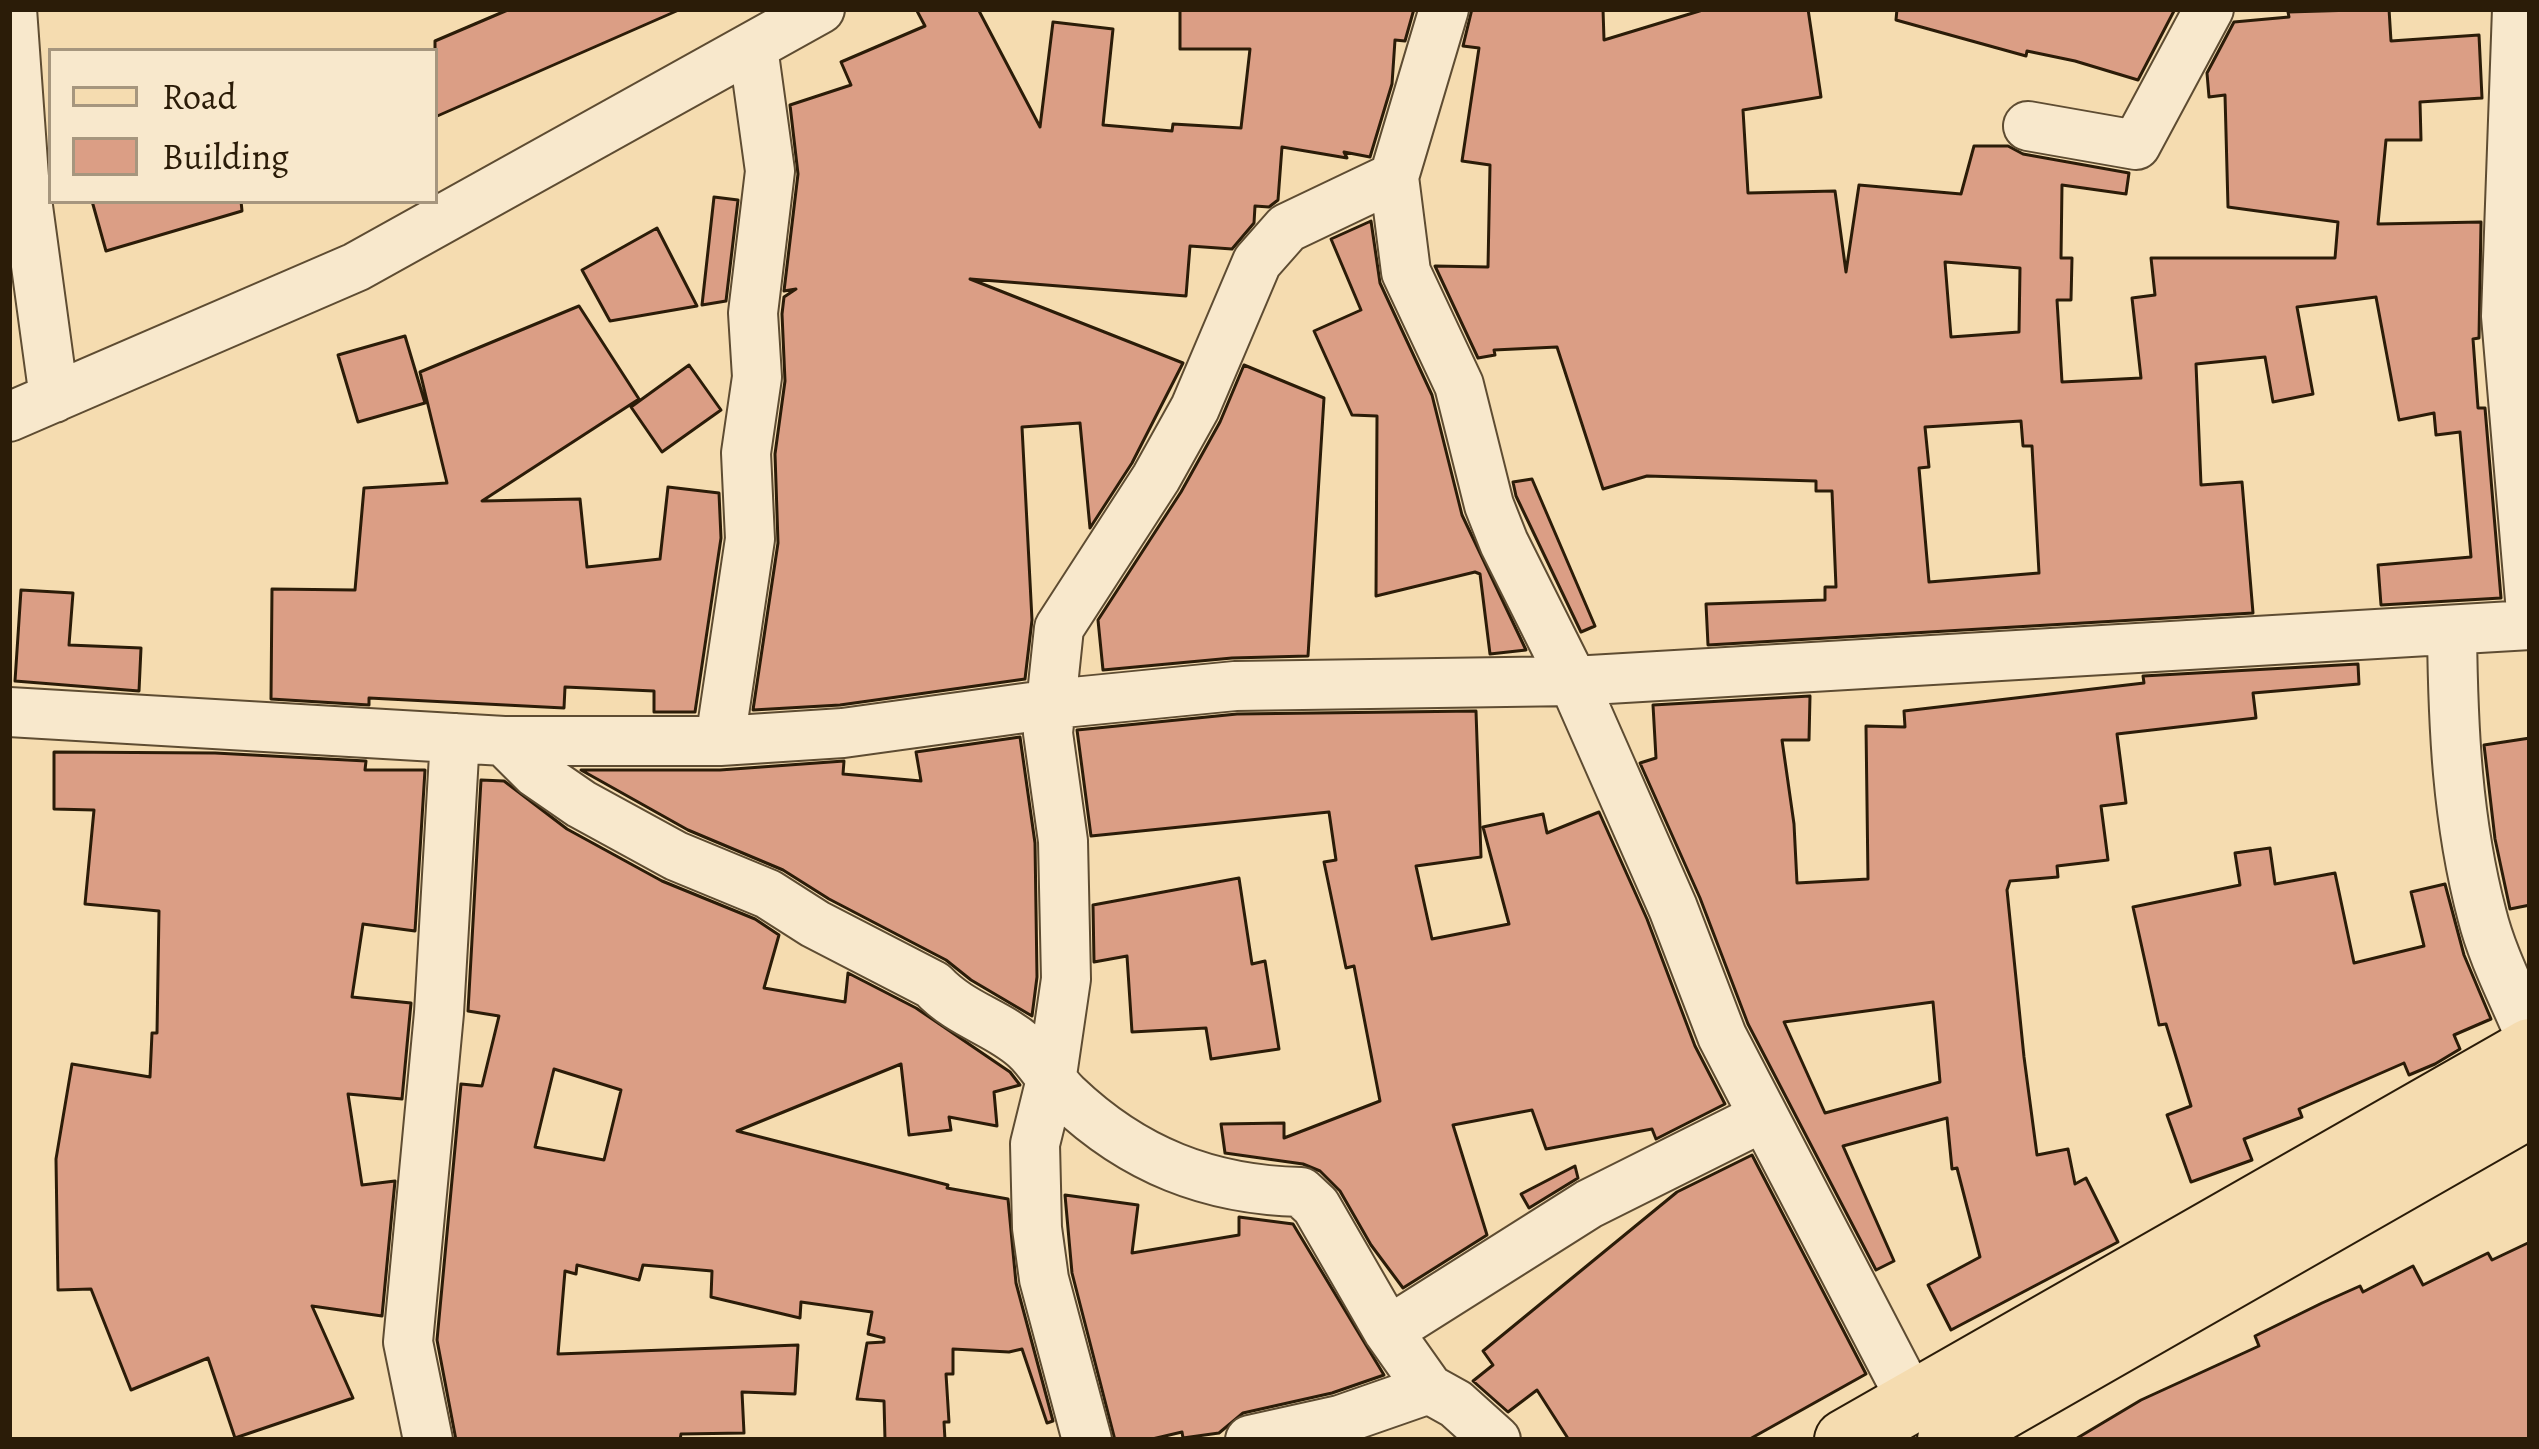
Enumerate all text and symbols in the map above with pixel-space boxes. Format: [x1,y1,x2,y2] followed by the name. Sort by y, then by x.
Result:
[48,48,438,204] legend
[162,72,237,121] text: Road
[162,132,289,181] text: Building

